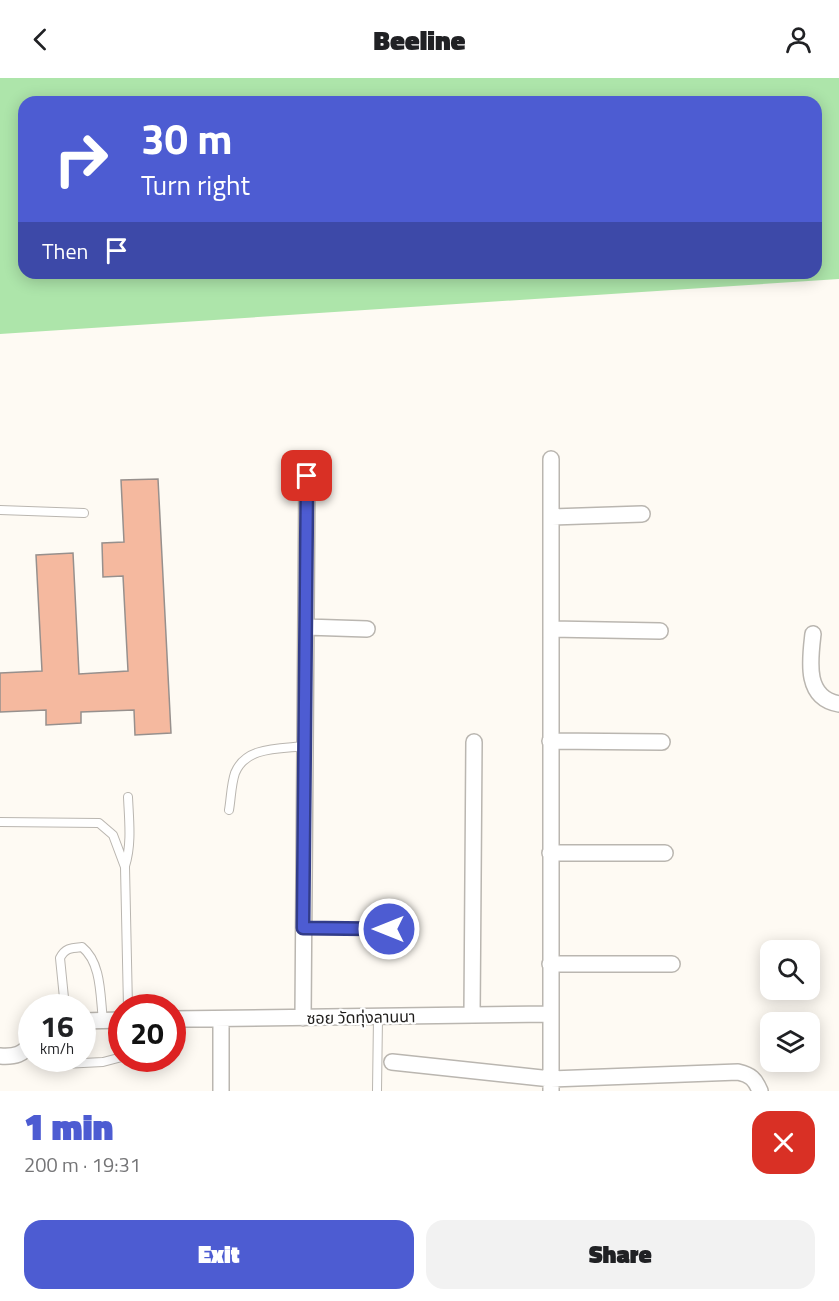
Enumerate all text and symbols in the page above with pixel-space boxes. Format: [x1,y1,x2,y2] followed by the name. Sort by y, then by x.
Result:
[374,19,465,60] text: Beeline
[24,23,57,56] icon: back
[782,23,815,56] icon: person
[141,106,233,170] text: 30 m
[42,120,120,198] icon: right
[141,164,250,205] text: Turn right
[42,234,88,268] text: Then
[100,234,133,267] icon: arrive
[281,450,332,501] pin
[290,459,323,492] icon: arrive
[357,897,421,961] position arrow
[760,940,820,1072] map controls
[760,940,820,1000] button: search
[108,994,186,1072] speed limit sign: 20
[40,1003,74,1049] text: 16
[306,1004,416,1030] street label: ซอย วัดทุ่งลานนา
[760,1012,820,1072] button: layers
[40,1037,74,1060] text: km/h
[24,1099,113,1154] text: 1 min
[752,1111,815,1174] button: close
[24,1149,141,1180] text: 200 m · 19:31
[24,1220,414,1289] button: Exit
[426,1220,815,1289] button: Share

